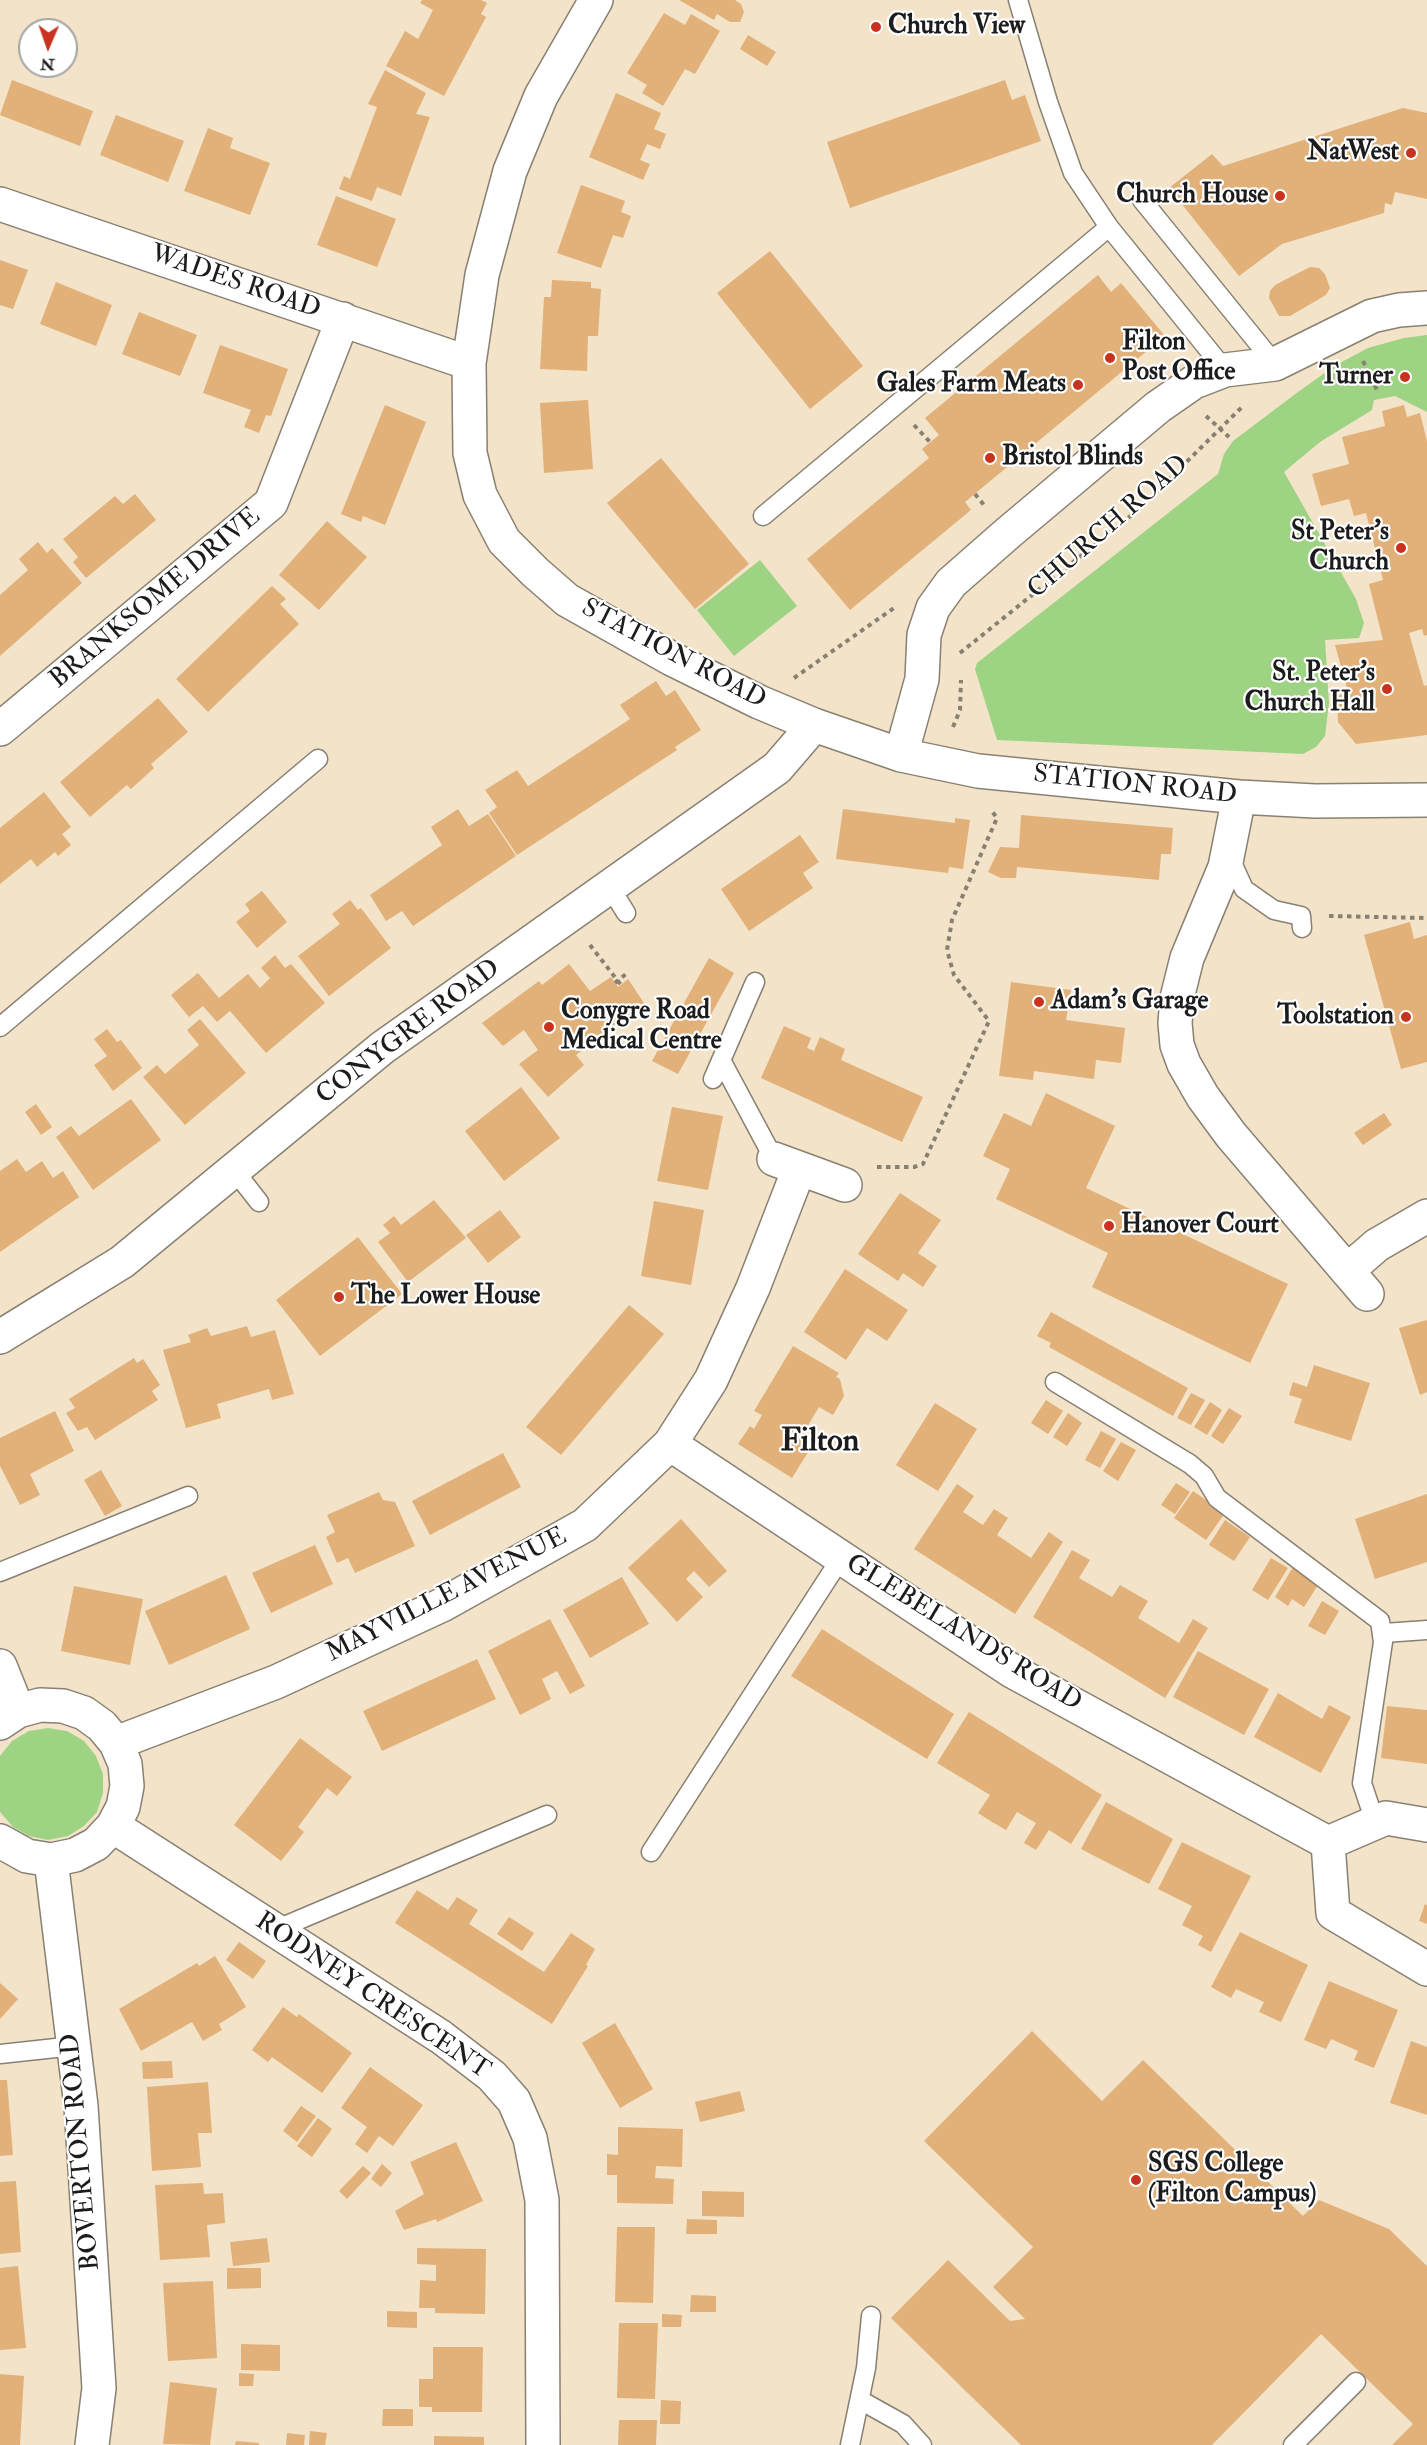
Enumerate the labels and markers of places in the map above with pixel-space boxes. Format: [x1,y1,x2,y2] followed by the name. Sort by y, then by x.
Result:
[888,11,1025,43] place label: Church View
[869,20,883,34] marker: Church View
[1307,137,1399,169] place label: NatWest
[1404,146,1418,160] marker: NatWest
[1116,180,1268,212] place label: Church House
[1273,189,1287,203] marker: Church House
[1122,327,1235,388] place label: Filton Post Office
[1103,351,1117,365] marker: Filton Post Office
[1319,361,1393,393] place label: Turner
[876,369,1066,401] place label: Gales Farm Meats
[1398,370,1412,384] marker: Turner
[1071,378,1085,392] marker: Gales Farm Meats
[1002,442,1143,474] place label: Bristol Blinds
[983,451,997,465] marker: Bristol Blinds
[1291,517,1389,578] place label: St Peter's Church
[1394,541,1408,555] marker: St Peter's Church
[1245,658,1375,720] place label: St. Peter's Church Hall
[1380,682,1394,696] marker: St. Peter's Church Hall
[1051,986,1208,1018] place label: Adam's Garage
[1032,995,1046,1009] marker: Adam's Garage
[561,996,722,1058] place label: Conygre Road Medical Centre
[1277,1001,1394,1033] place label: Toolstation
[1399,1010,1413,1024] marker: Toolstation
[542,1020,556,1034] marker: Conygre Road Medical Centre
[1121,1210,1279,1242] place label: Hanover Court
[1102,1219,1116,1233] marker: Hanover Court
[351,1281,540,1313] place label: The Lower House
[332,1290,346,1304] marker: The Lower House
[1148,2149,1317,2210] place label: SGS College (Filton Campus)
[1129,2173,1143,2187] marker: SGS College (Filton Campus)

